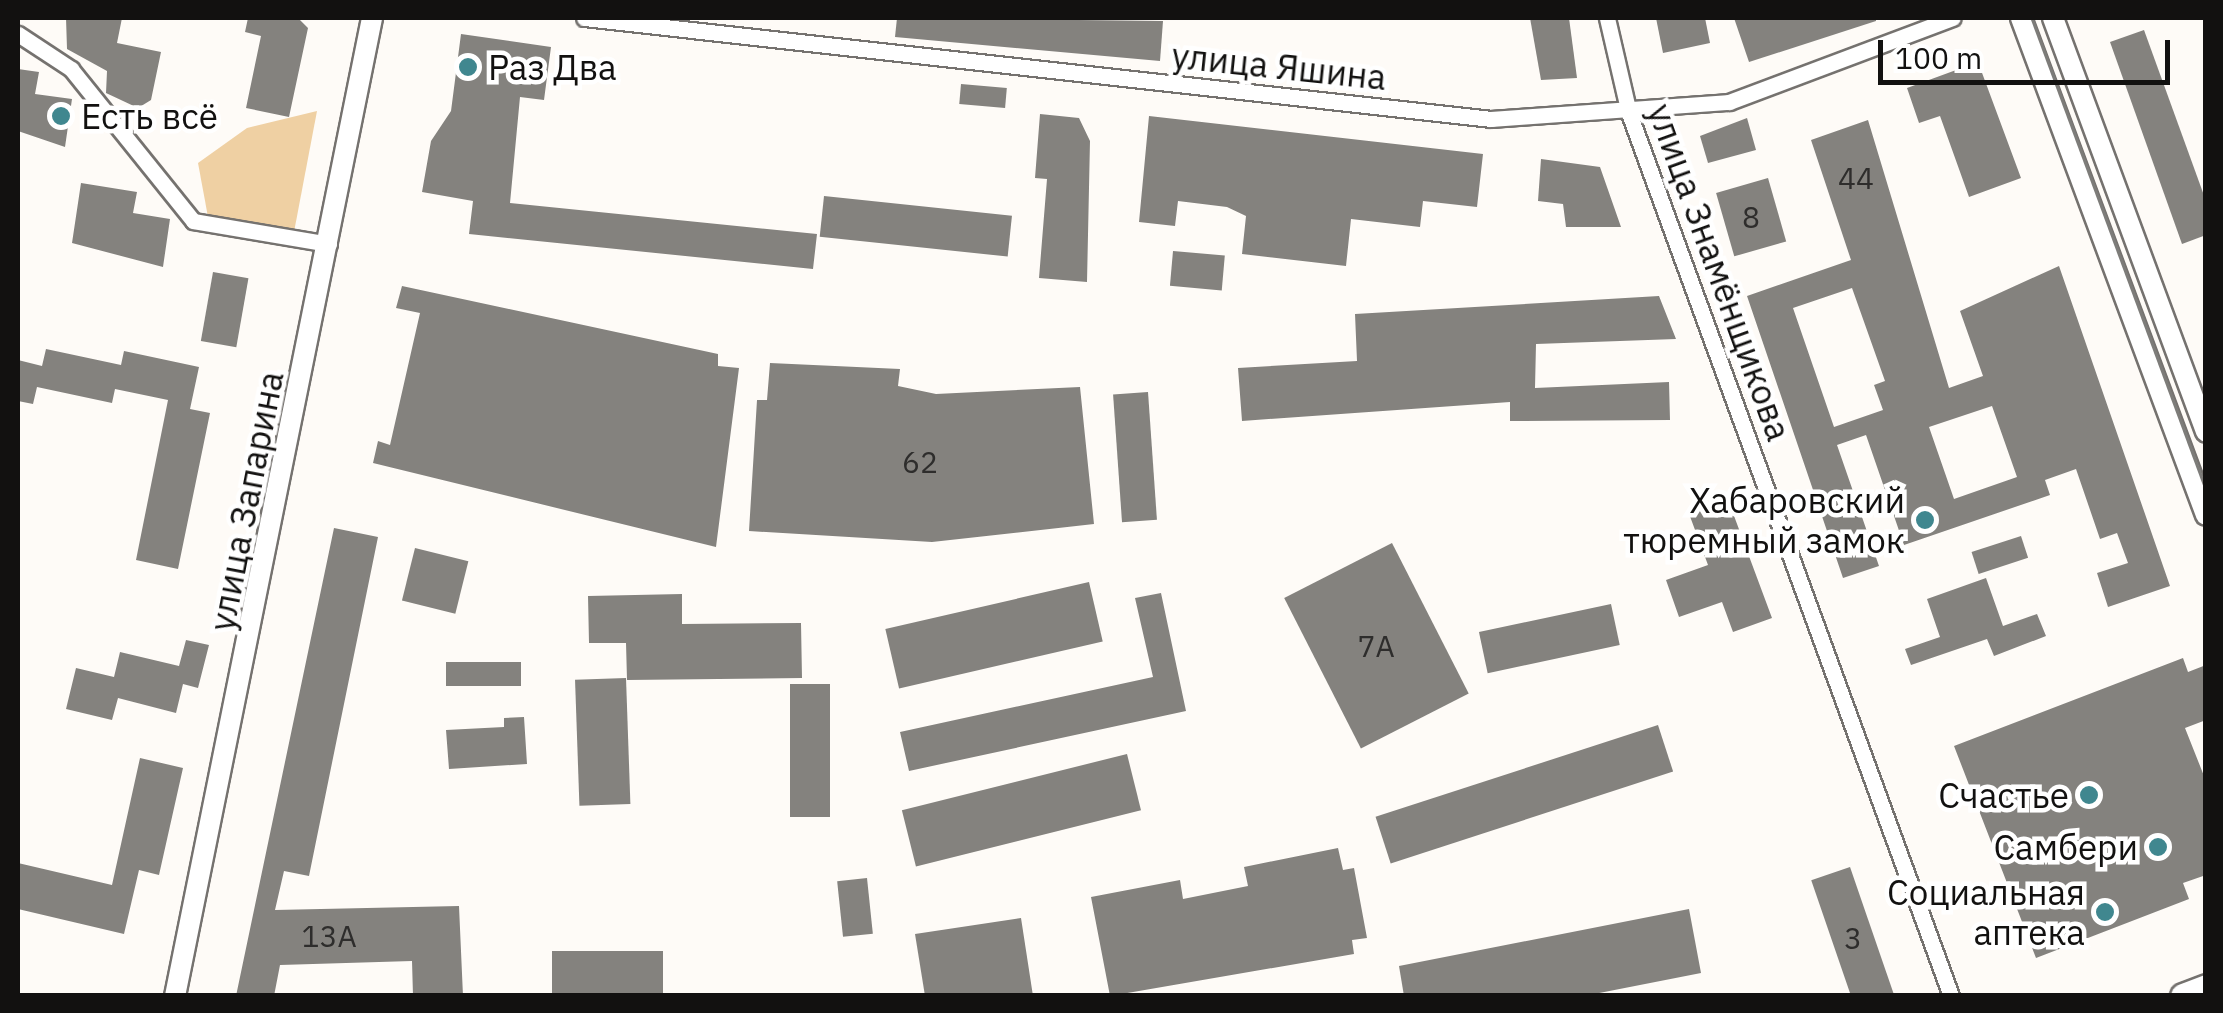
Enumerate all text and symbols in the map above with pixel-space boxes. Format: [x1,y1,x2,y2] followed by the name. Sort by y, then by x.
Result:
[1883,20,2176,82] scale bar
[1170,34,1388,98] street label: улица Яшина
[1895,38,1982,77] text: 100 m
[488,46,617,88] place label: Раз Два
[457,56,479,78] marker: Раз Два
[81,95,218,137] place label: Есть всё
[1640,98,1800,446] street label: улица Знамёнщикова
[50,105,72,127] marker: Есть всё
[1838,160,1874,196] house number: 44
[1742,199,1760,235] house number: 8
[200,368,292,634] street label: улица Запарина
[902,444,938,480] house number: 62
[1623,479,1905,561] place label: Хабаровский тюремный замок
[1914,509,1936,531] marker: Хабаровский тюремный замок
[1357,628,1395,664] house number: 7А
[1938,774,2069,816] place label: Счастье
[2078,784,2100,806] marker: Счастье
[1993,826,2138,868] place label: Самбери
[2147,836,2169,858] marker: Самбери
[1887,871,2085,953] place label: Социальная аптека
[2094,901,2116,923] marker: Социальная аптека
[301,918,357,954] house number: 13А
[1844,920,1862,956] house number: 3

